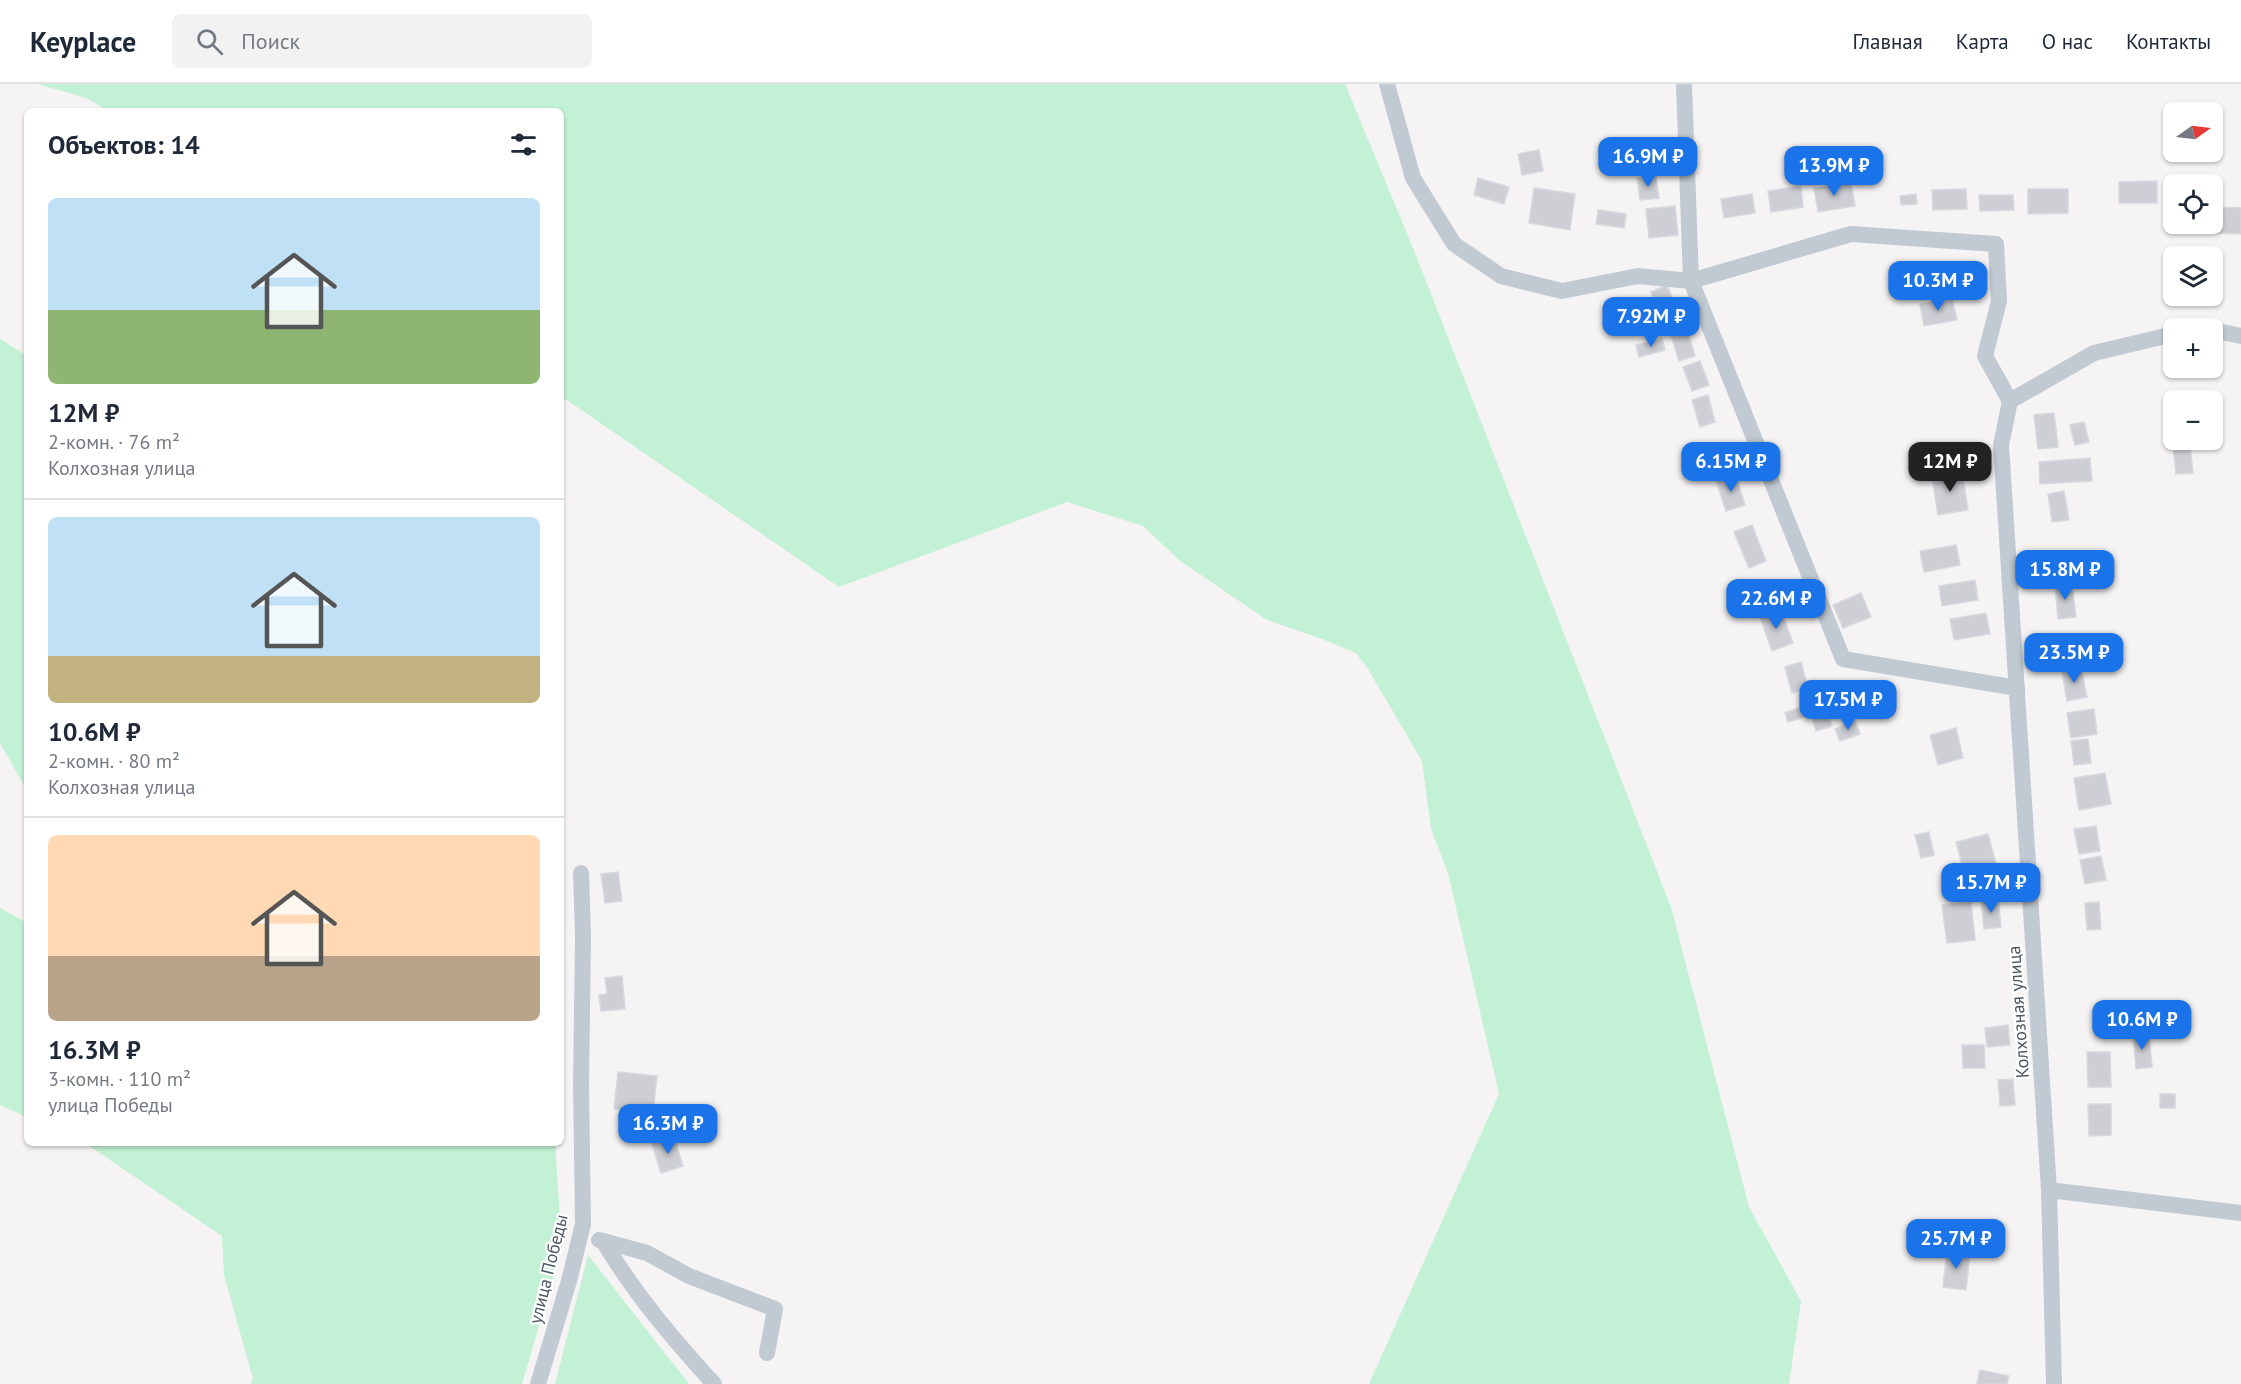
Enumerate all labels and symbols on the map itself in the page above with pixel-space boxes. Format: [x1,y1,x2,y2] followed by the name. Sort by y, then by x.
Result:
[2163,102,2223,162] north arrow
[1593,137,1703,188] pin: 16.9M ₽
[1779,146,1889,197] pin: 13.9M ₽
[1883,261,1993,312] pin: 10.3M ₽
[1596,297,1706,348] pin: 7.92M ₽
[1676,442,1786,493] pin: 6.15M ₽
[1908,442,1992,493] pin: 12M ₽
[2010,550,2120,601] pin: 15.8M ₽
[1721,579,1831,630] pin: 22.6M ₽
[2019,633,2129,684] pin: 23.5M ₽
[1793,680,1903,731] pin: 17.5M ₽
[1936,863,2046,914] pin: 15.7M ₽
[2002,945,2034,1079] street label: Колхозная улица
[2087,1000,2197,1051] pin: 10.6M ₽
[613,1104,723,1155] pin: 16.3M ₽
[523,1212,573,1326] street label: улица Победы
[1901,1219,2011,1270] pin: 25.7M ₽

